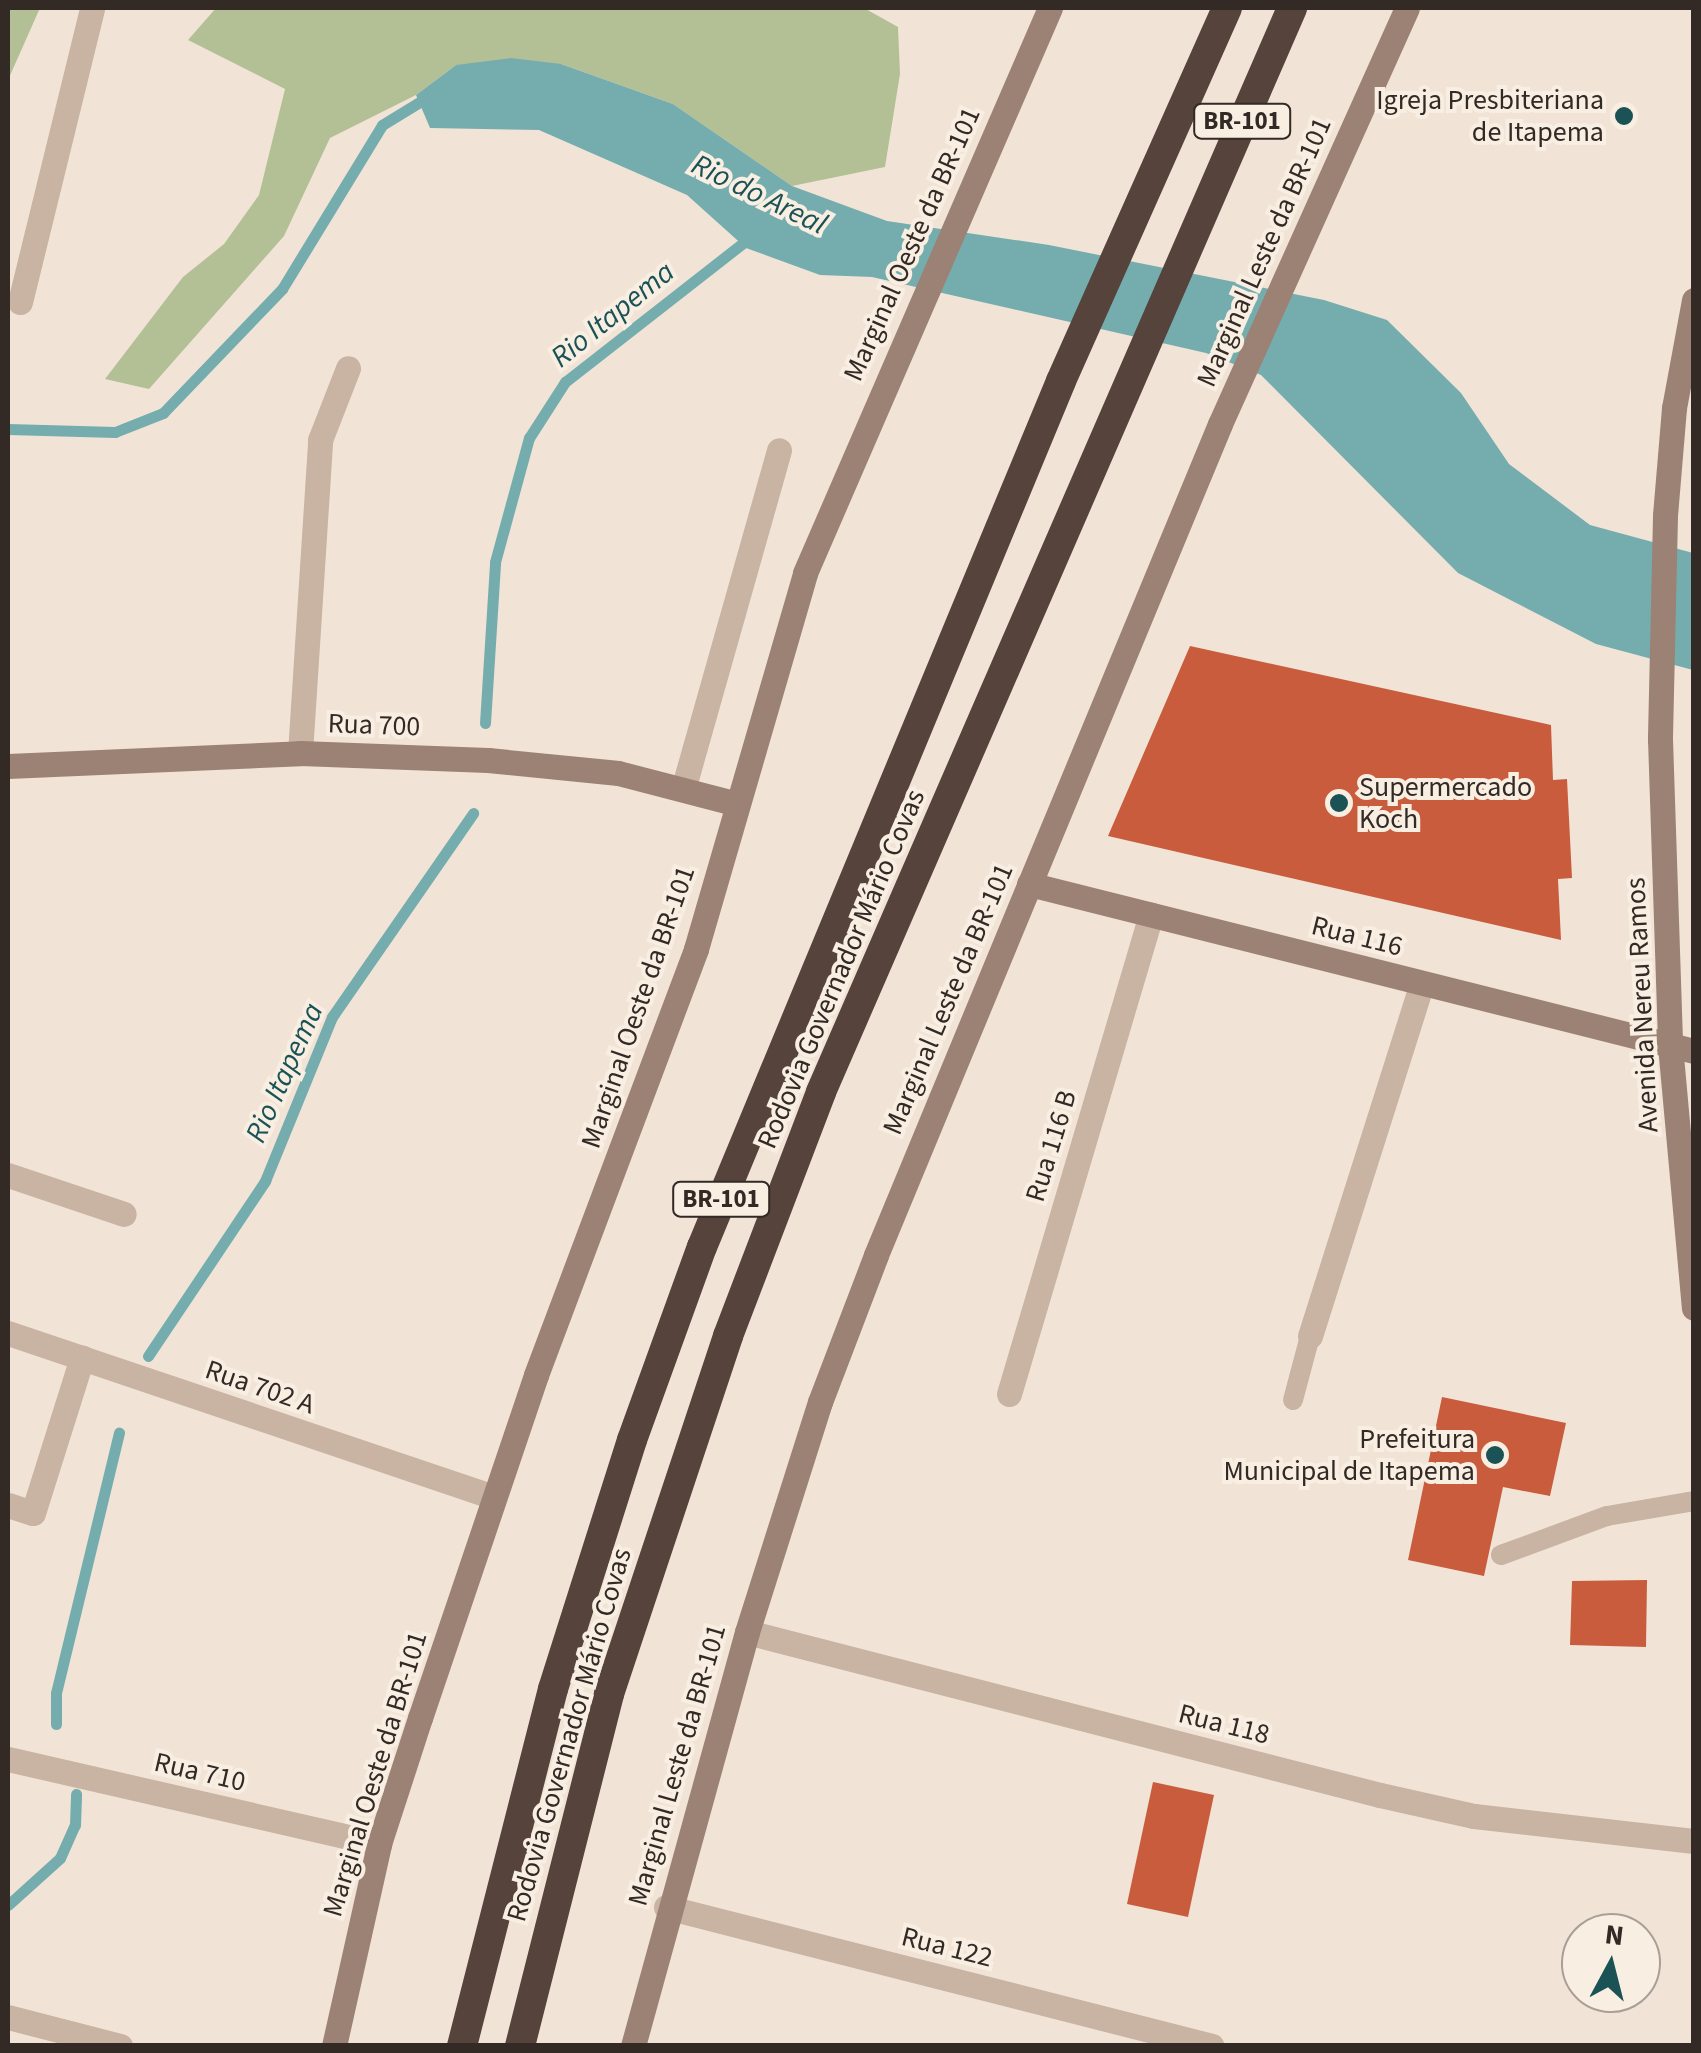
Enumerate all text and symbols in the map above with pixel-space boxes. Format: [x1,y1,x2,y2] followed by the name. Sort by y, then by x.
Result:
[1376,83,1604,149] place label: Igreja Presbiteriana de Itapema
[1192,101,1292,141] road number: BR-101
[836,102,988,386] street label: Marginal Oeste da BR-101
[1613,105,1635,127] marker: Igreja Presbiteriana de Itapema
[1189,112,1339,392] street label: Marginal Leste da BR-101
[686,147,832,243] water label: Rio do Areal
[544,254,682,376] water label: Rio Itapema
[327,707,421,743] street label: Rua 700
[1359,770,1532,836] place label: Supermercado Koch
[750,784,932,1154] street label: Rodovia Governador Mário Covas
[1328,792,1350,814] marker: Supermercado Koch
[876,858,1020,1140] street label: Marginal Leste da BR-101
[574,861,702,1153] street label: Marginal Oeste da BR-101
[1619,877,1665,1133] street label: Avenida Nereu Ramos
[1308,908,1406,964] street label: Rua 116
[238,998,332,1148] water label: Rio Itapema
[1018,1086,1084,1206] street label: Rua 116 B
[671,1179,771,1219] road number: BR-101
[201,1353,319,1421] street label: Rua 702 A
[1223,1422,1475,1488] place label: Prefeitura Municipal de Itapema
[1484,1444,1506,1466] marker: Prefeitura Municipal de Itapema
[500,1544,638,1926] street label: Rodovia Governador Mário Covas
[621,1620,733,1910] street label: Marginal Leste da BR-101
[316,1627,434,1921] street label: Marginal Oeste da BR-101
[1175,1696,1273,1752] street label: Rua 118
[151,1745,249,1799] street label: Rua 710
[1561,1913,1661,2013] north arrow
[1603,1914,1626,1956] text: N
[898,1919,996,1975] street label: Rua 122

